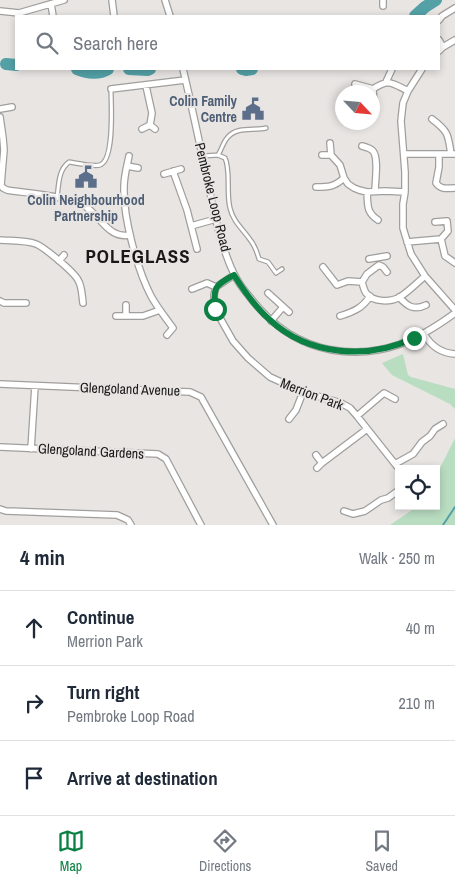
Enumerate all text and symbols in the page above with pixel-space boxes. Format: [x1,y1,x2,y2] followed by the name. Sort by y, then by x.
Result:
[15,15,440,70] search box
[33,29,61,57] icon: search
[73,30,158,56] text: Search here
[335,85,380,130] north arrow
[169,92,238,126] place label: Colin Family Centre
[240,96,266,122] public building icon: Colin Family Centre
[191,141,235,253] street label: Pembroke Loop Road
[73,164,99,190] public building icon: Colin Neighbourhood Partnership
[27,191,145,225] place label: Colin Neighbourhood Partnership
[85,243,191,269] district label: POLEGLASS
[204,298,227,321] route start
[403,327,426,350] route end
[278,374,346,414] street label: Merrion Park
[80,378,180,400] street label: Glengoland Avenue
[38,439,145,463] street label: Glengoland Gardens
[395,465,440,510] map controls
[395,465,440,510] button: locate
[20,543,65,572] text: 4 min
[359,547,435,569] text: Walk · 250 m
[67,604,135,630] text: Continue
[20,614,48,642] icon: ahead
[406,617,435,639] text: 40 m
[67,630,143,652] text: Merrion Park
[67,679,139,705] text: Turn right
[20,689,48,717] icon: right
[399,692,435,714] text: 210 m
[67,705,195,727] text: Pembroke Loop Road
[20,764,48,792] icon: arrive
[67,765,218,791] text: Arrive at destination
[57,827,85,875] tab: Map
[199,827,251,875] tab: Directions
[365,827,398,875] tab: Saved

